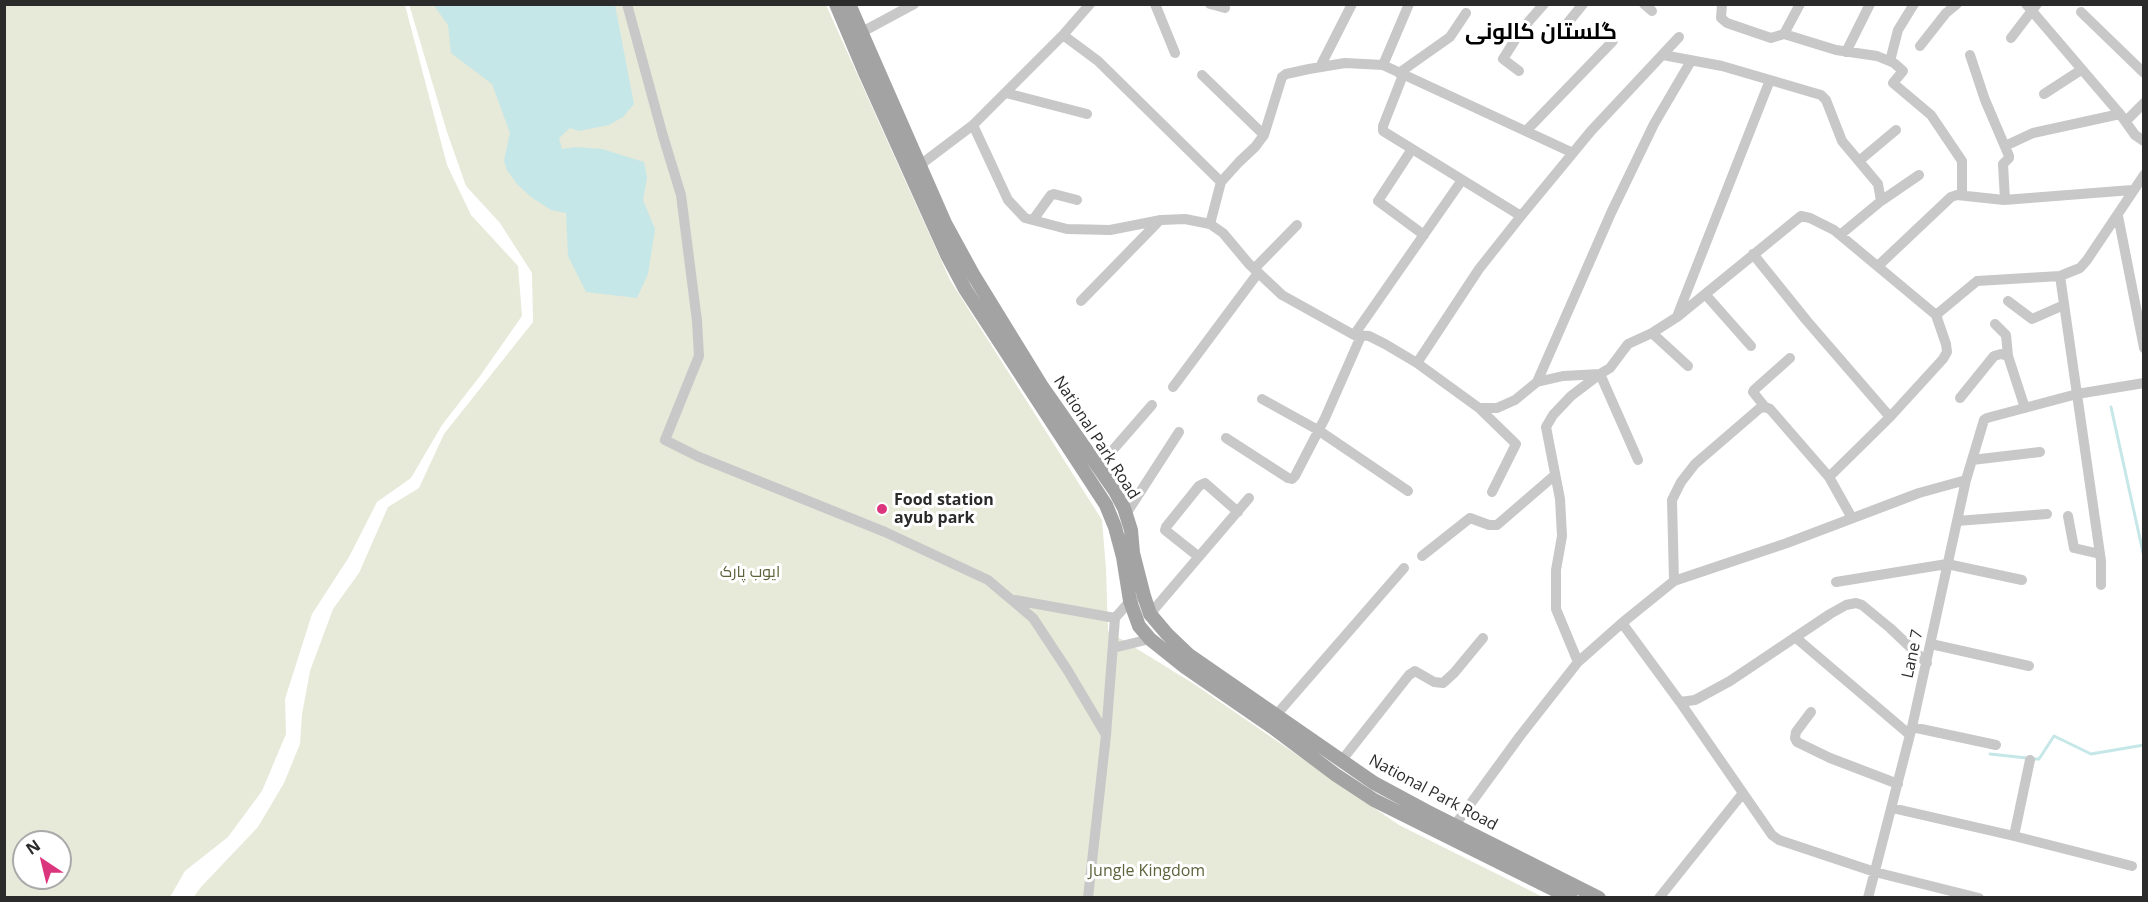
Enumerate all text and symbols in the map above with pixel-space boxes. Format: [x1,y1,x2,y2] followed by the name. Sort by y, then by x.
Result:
[1465,20,1617,46] district label: گلستان کالونی
[1049,373,1143,503] street label: National Park Road
[894,490,994,528] place label: Food station ayub park
[875,502,889,516] marker: Food station ayub park
[720,562,780,582] park label: ایوب پارک
[1898,628,1928,680] street label: Lane 7
[1365,751,1501,835] street label: National Park Road
[12,830,72,890] north arrow
[21,834,44,860] text: N
[1089,861,1205,881] park label: Jungle Kingdom

